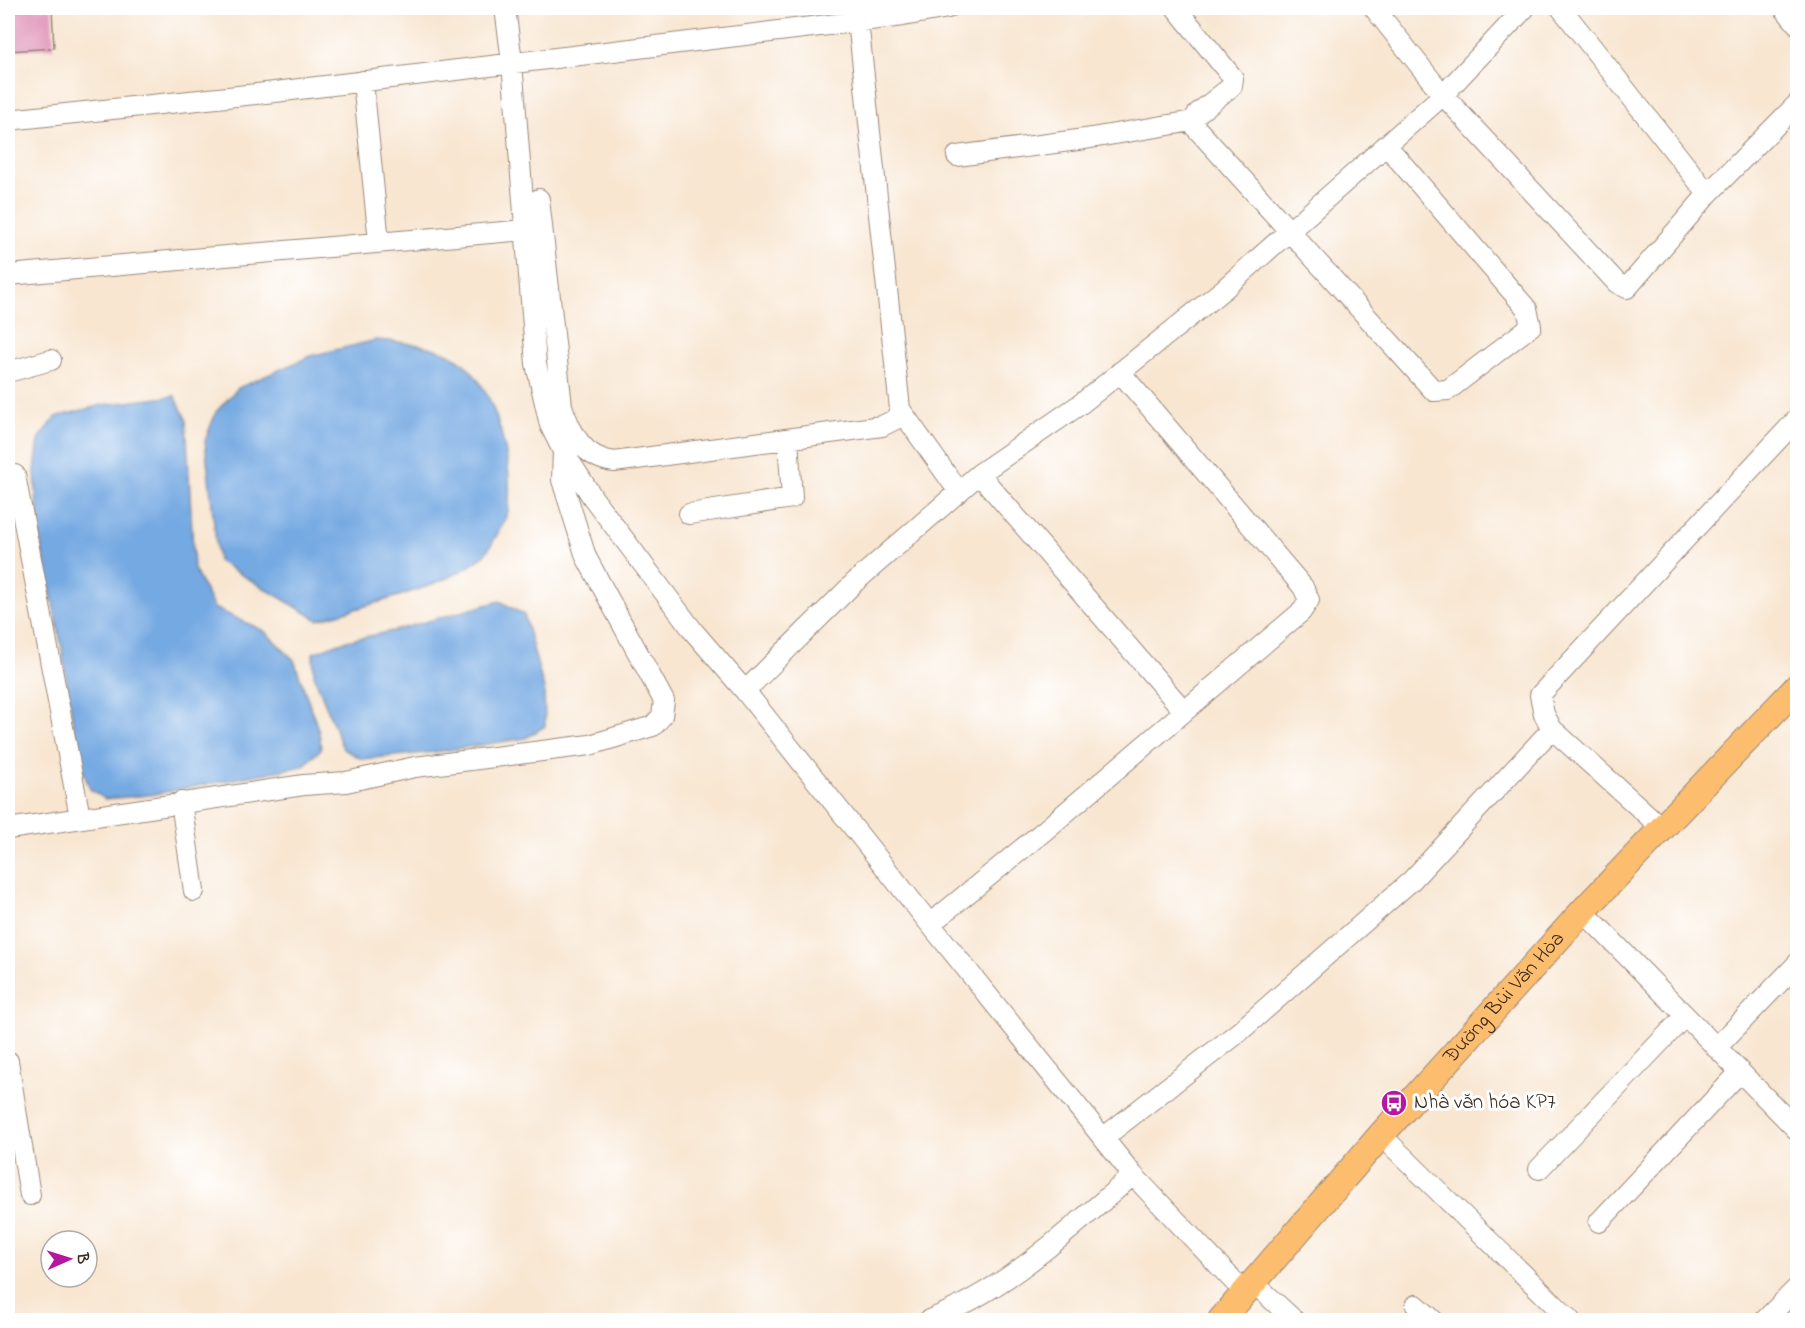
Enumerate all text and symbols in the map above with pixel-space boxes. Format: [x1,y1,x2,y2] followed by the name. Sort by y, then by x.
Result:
[1436,925,1572,1072] street label: Đường Bùi Văn Hòa
[1379,1088,1409,1118] bus stop icon: Nhà văn hóa KP7
[1414,1088,1556,1118] place label: Nhà văn hóa KP7
[39,1229,99,1289] north arrow
[70,1251,94,1265] text: B

